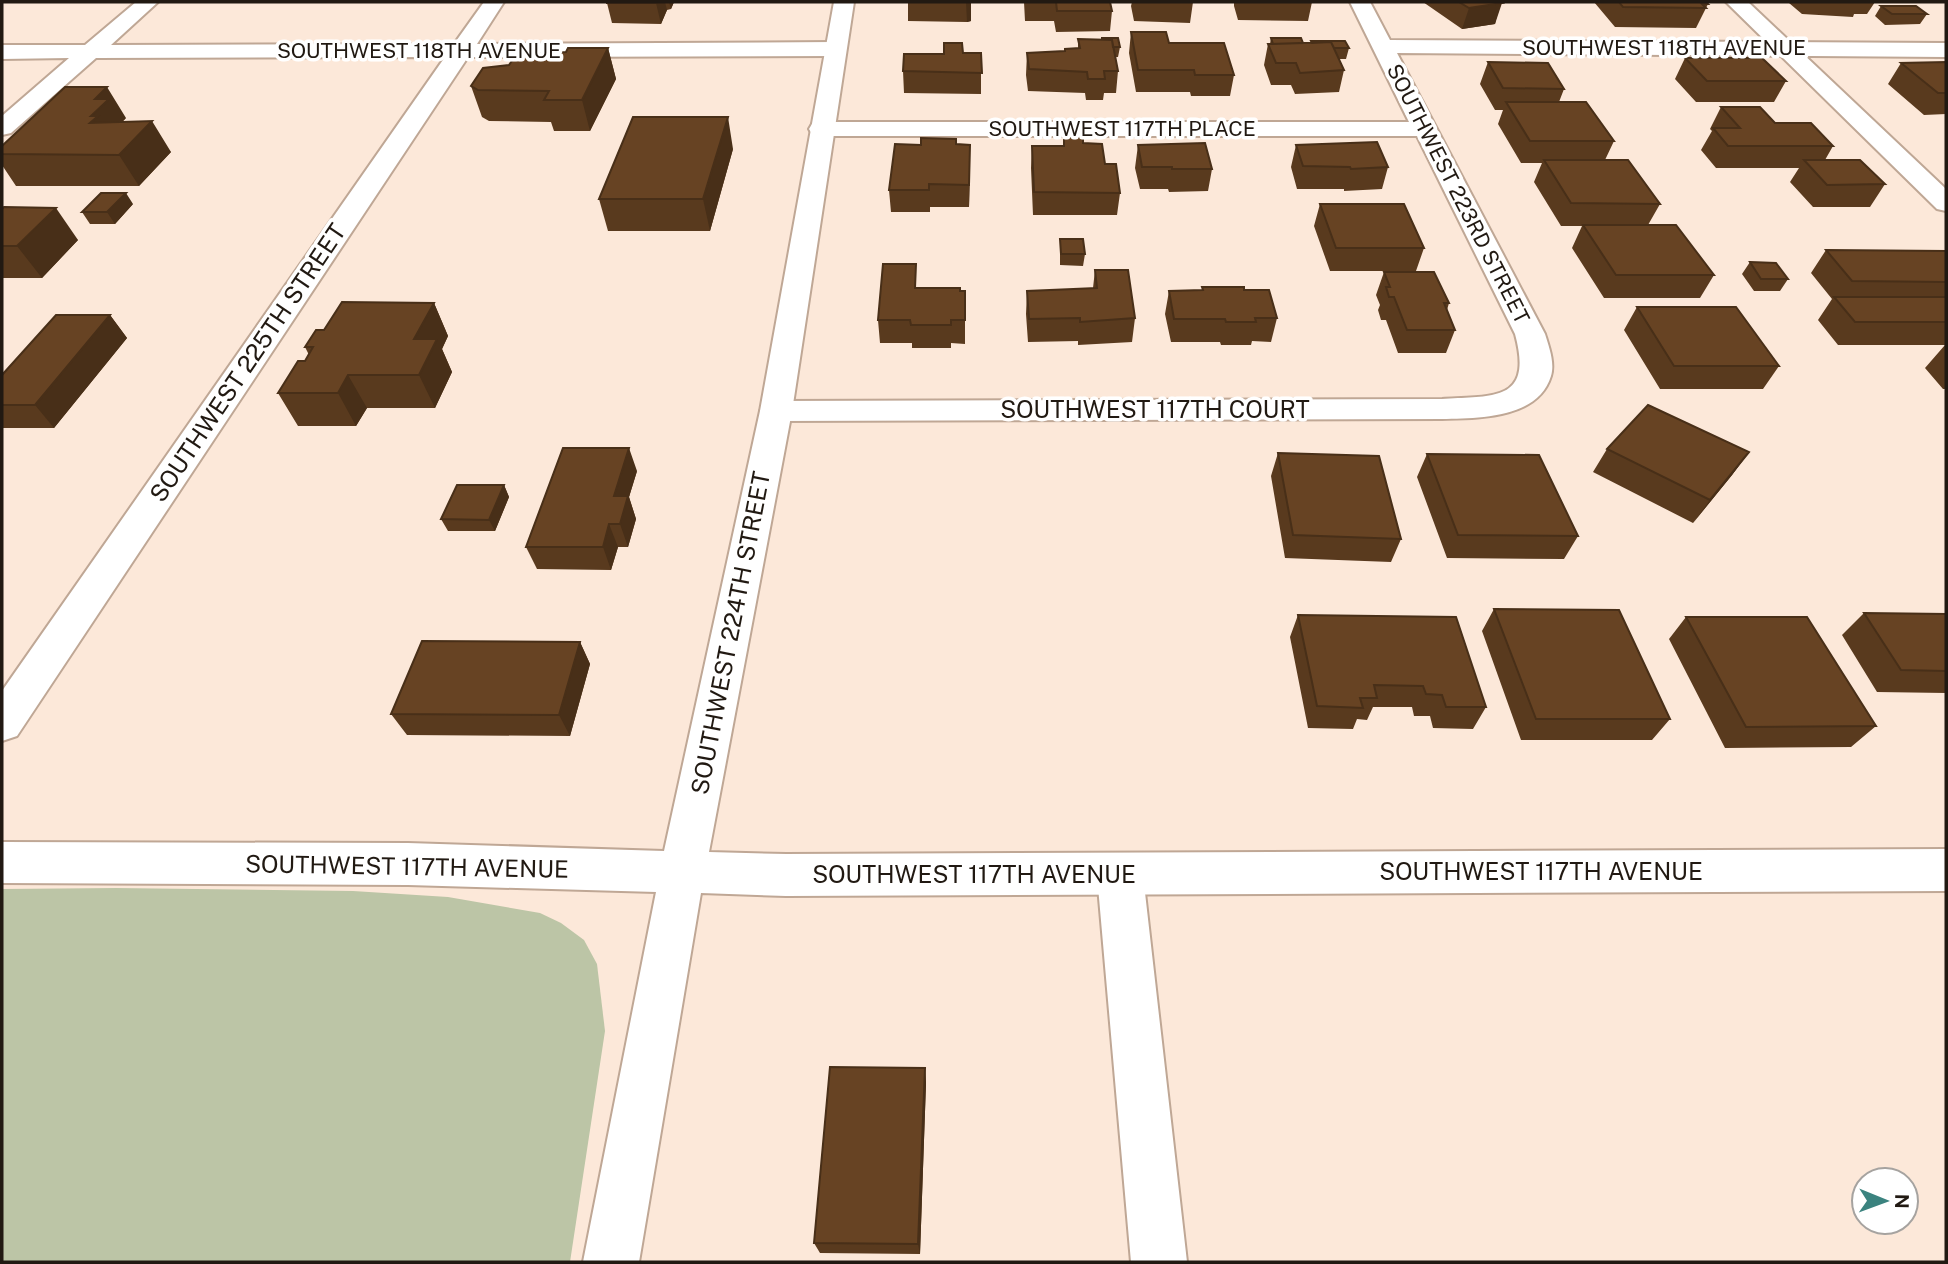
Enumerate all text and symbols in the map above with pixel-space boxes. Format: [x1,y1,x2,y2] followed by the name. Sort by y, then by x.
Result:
[1522,35,1806,60] street label: SOUTHWEST 118TH AVENUE
[277,38,561,63] street label: SOUTHWEST 118TH AVENUE
[1382,60,1535,328] street label: SOUTHWEST 223RD STREET
[988,116,1256,141] street label: SOUTHWEST 117TH PLACE
[143,218,351,507] street label: SOUTHWEST 225TH STREET
[1000,395,1310,423] street label: SOUTHWEST 117TH COURT
[685,469,775,797] street label: SOUTHWEST 224TH STREET
[245,849,569,883] street label: SOUTHWEST 117TH AVENUE
[1379,857,1703,885] street label: SOUTHWEST 117TH AVENUE
[812,860,1136,888] street label: SOUTHWEST 117TH AVENUE
[1850,1166,1920,1236] north arrow
[1891,1194,1913,1209] text: N

